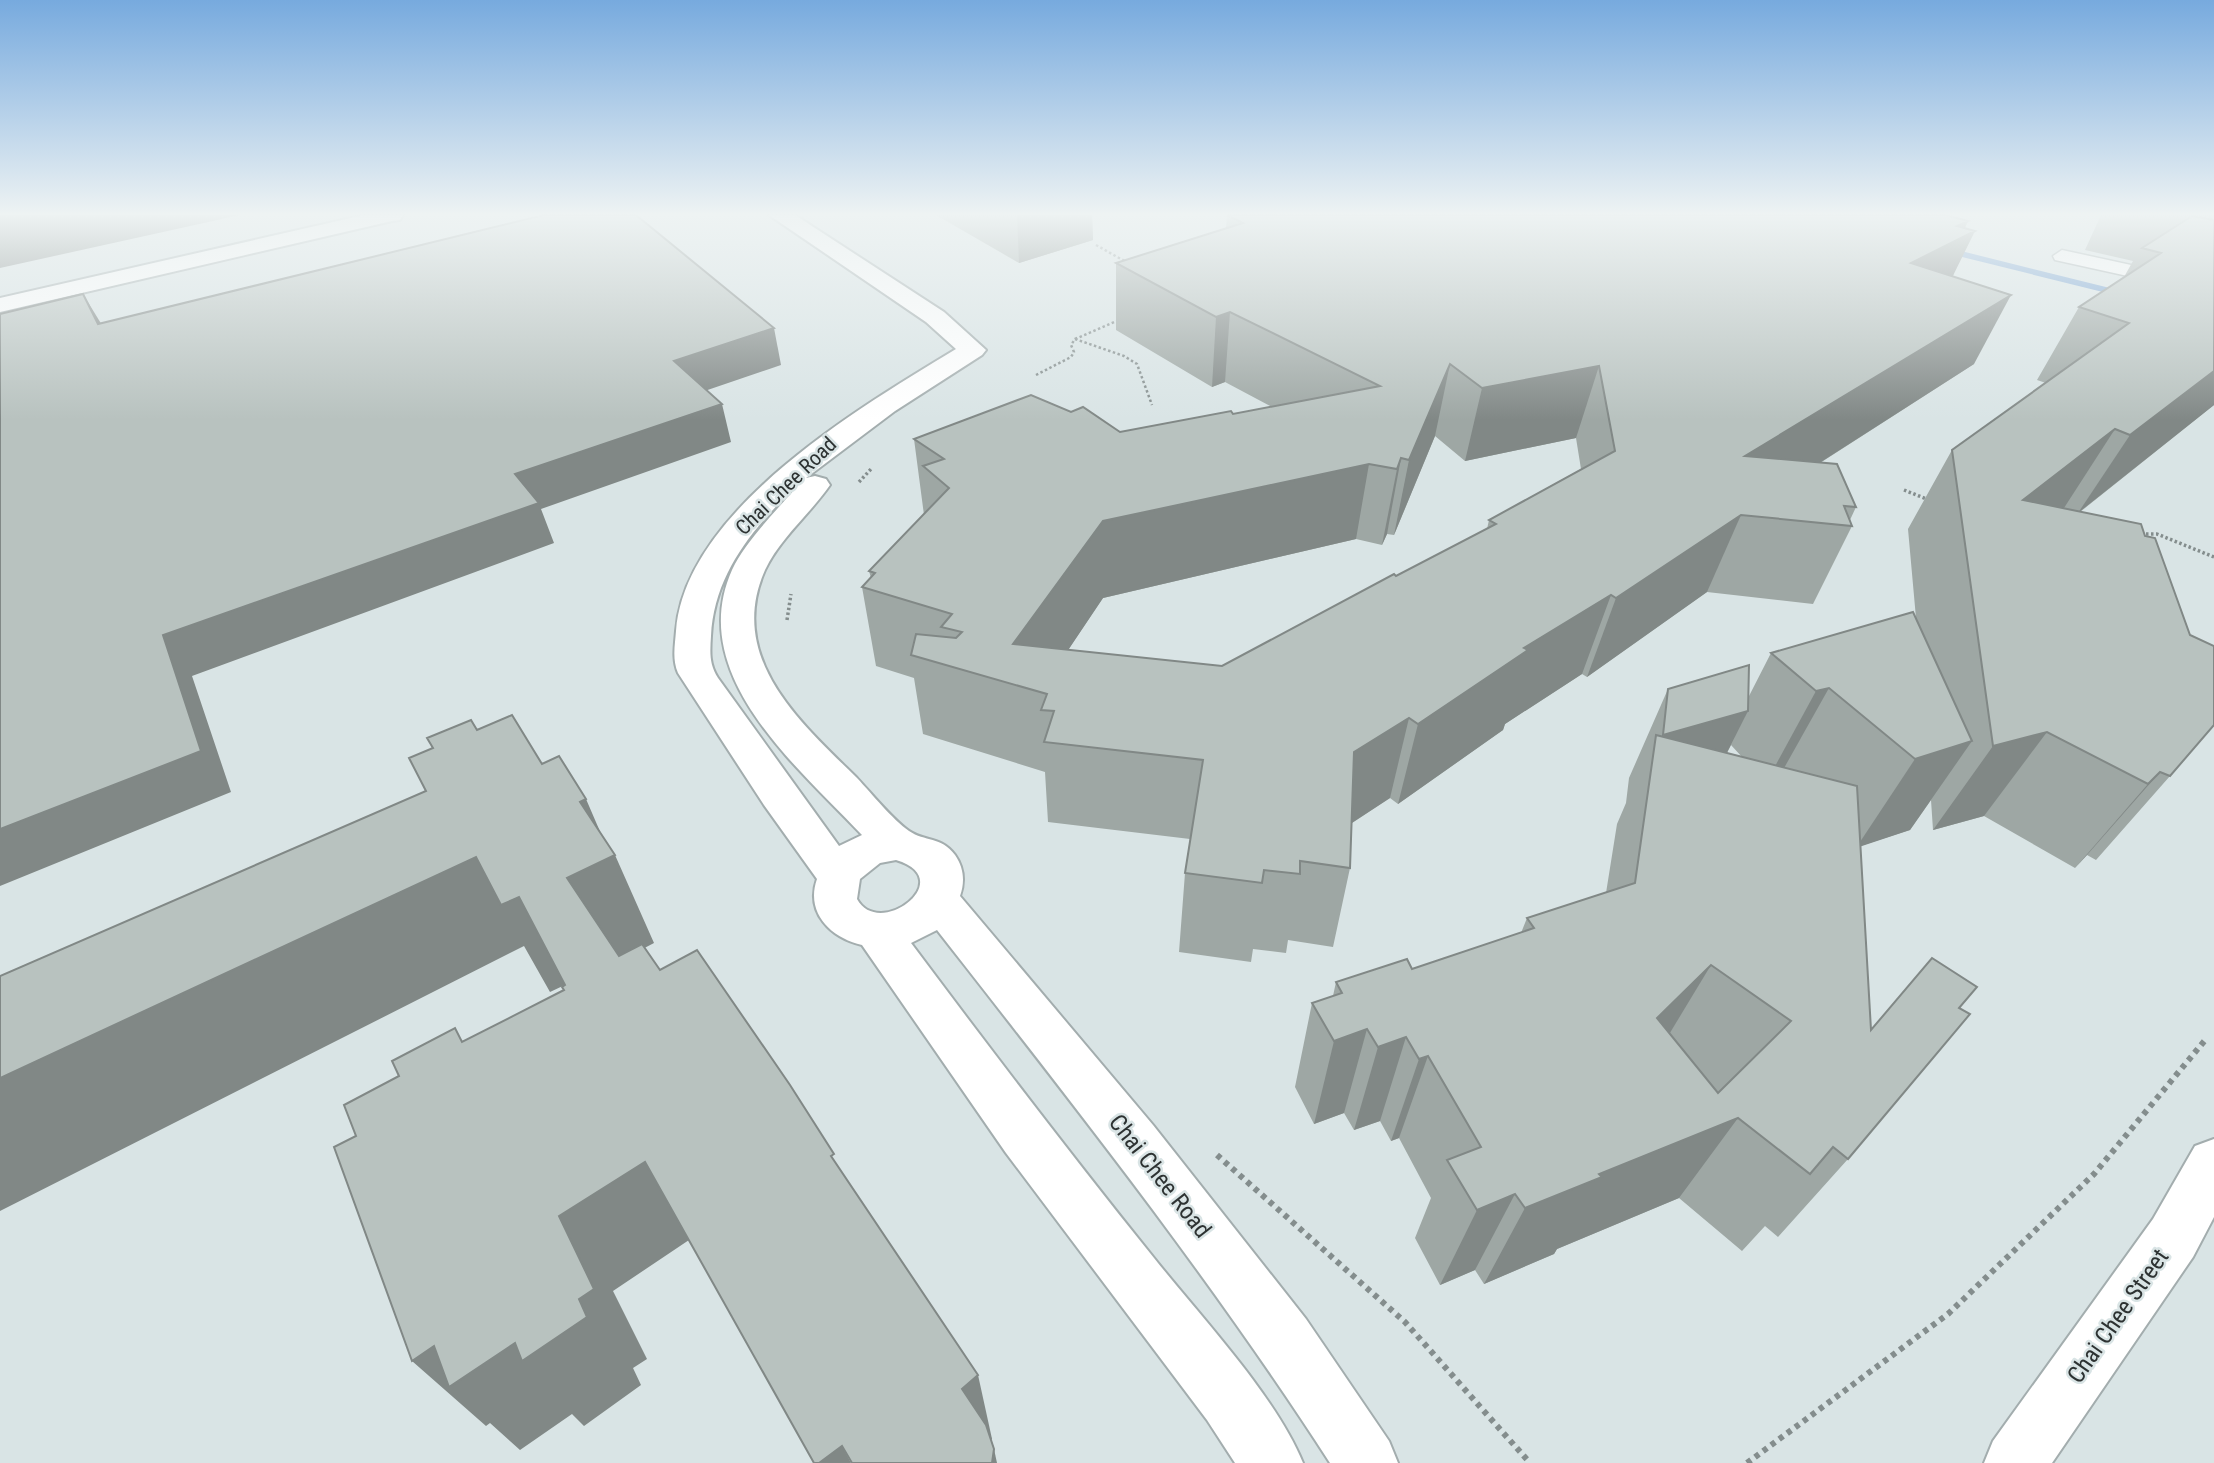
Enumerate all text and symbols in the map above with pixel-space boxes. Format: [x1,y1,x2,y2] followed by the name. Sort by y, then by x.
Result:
[731,432,841,540] street label: Chai Chee Road
[1103,1109,1217,1243] street label: Chai Chee Road
[2061,1244,2175,1388] street label: Chai Chee Street

